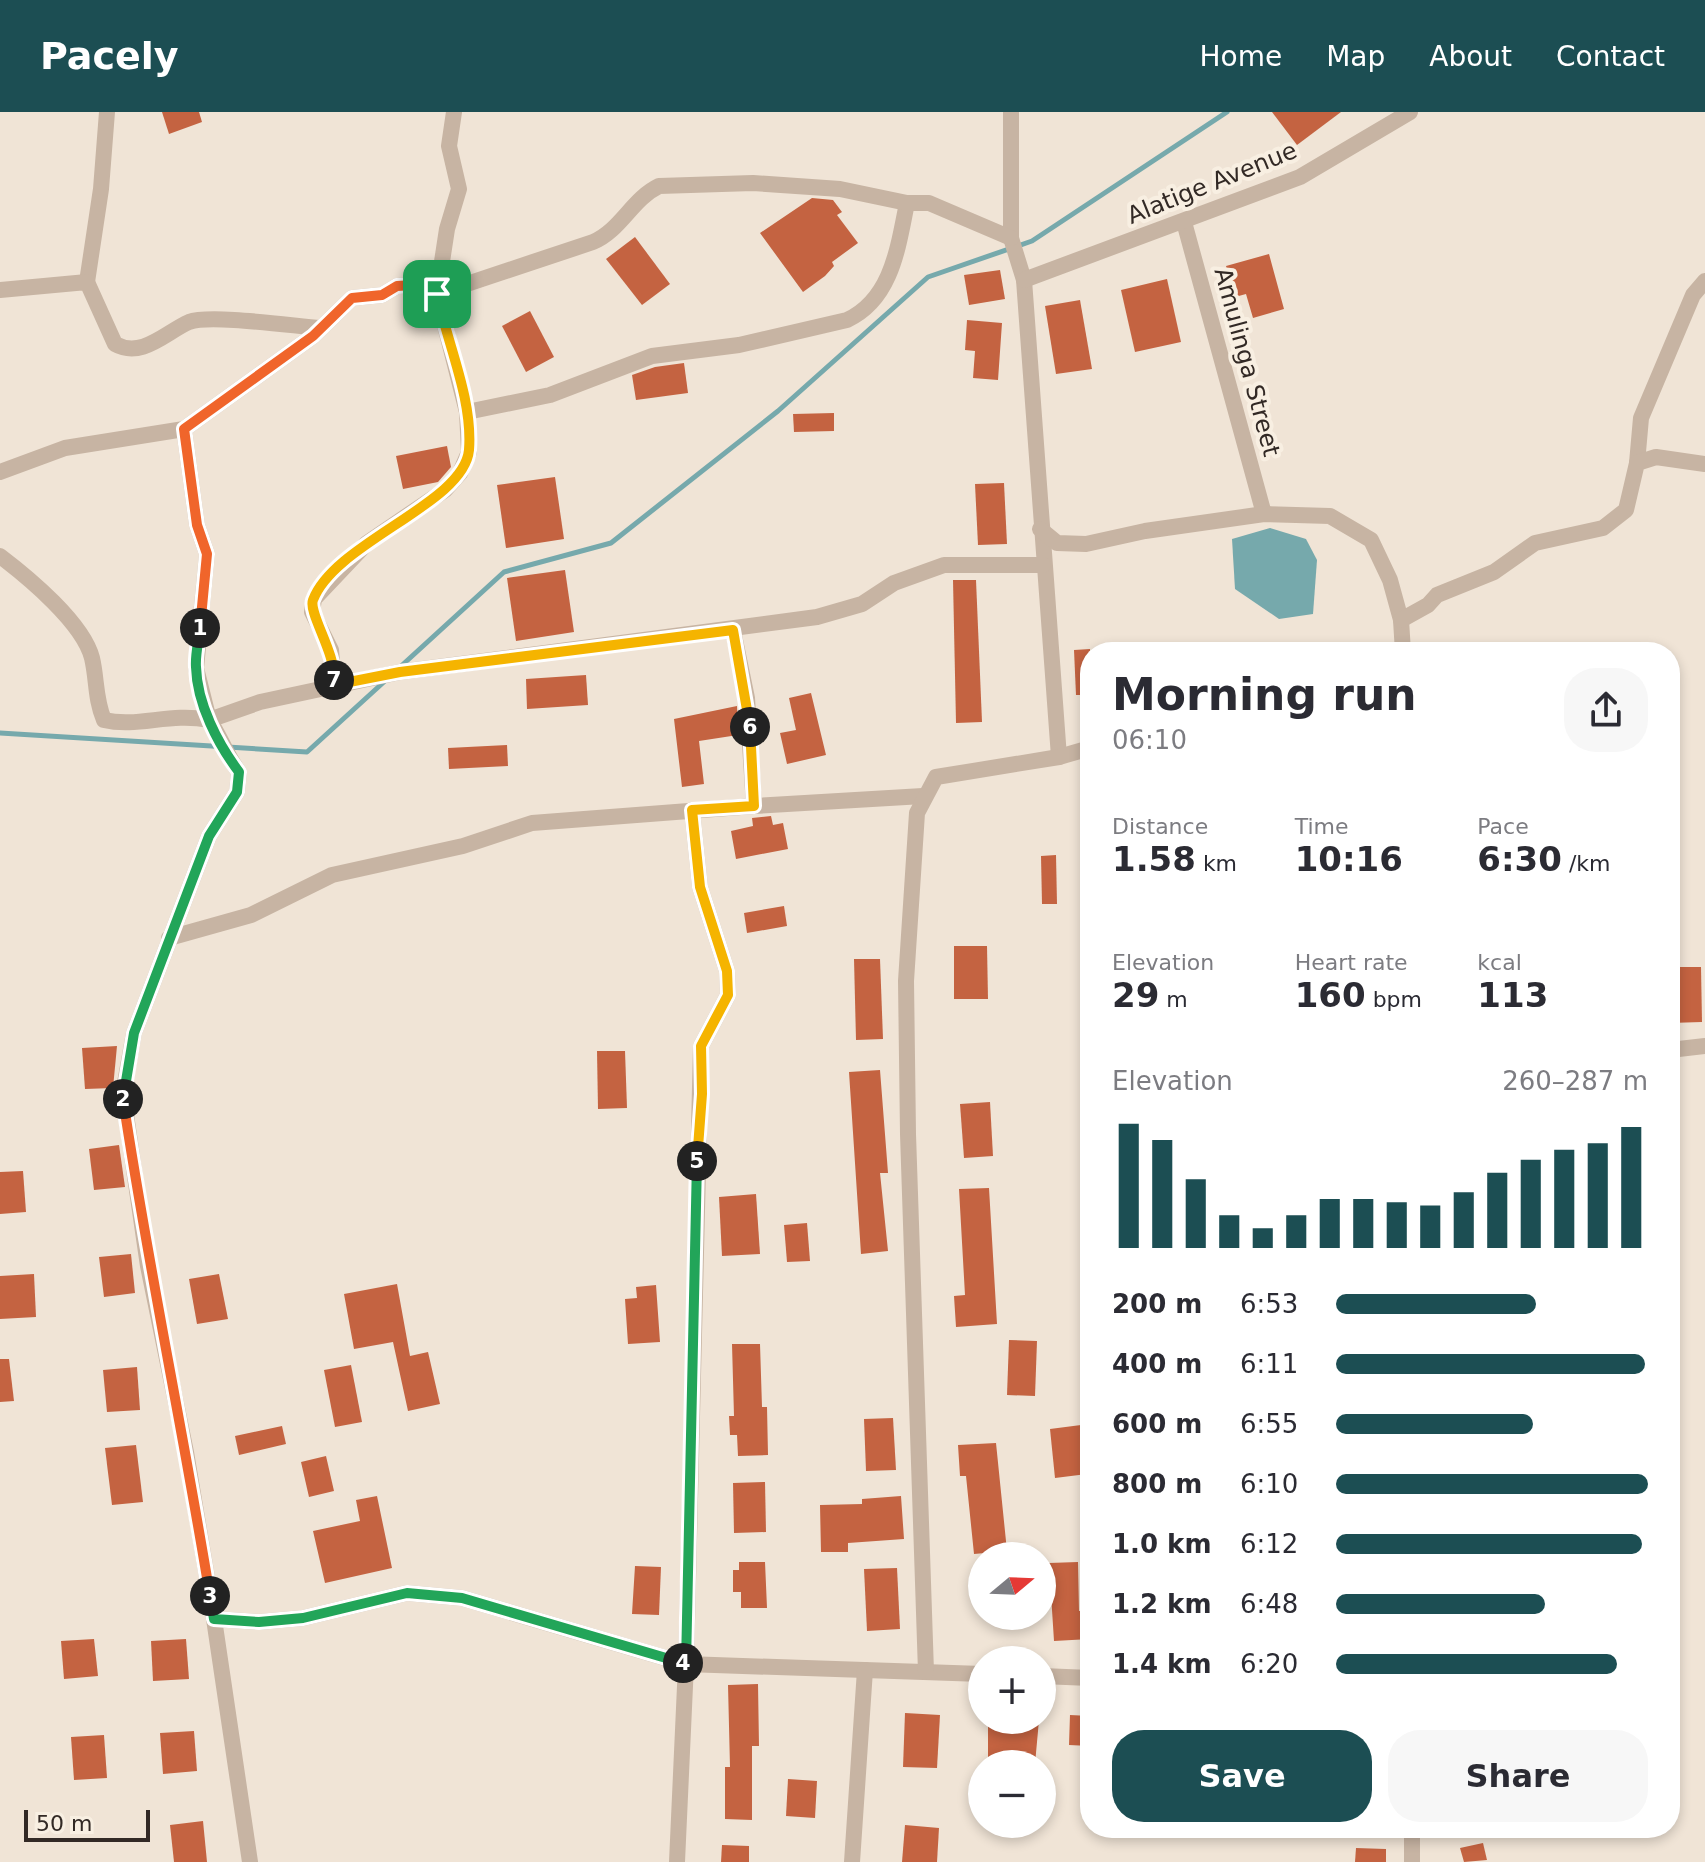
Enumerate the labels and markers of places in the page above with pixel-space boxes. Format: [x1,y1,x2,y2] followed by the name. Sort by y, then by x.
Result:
[403,260,471,328] pin
[180,608,220,648] pin: 1
[314,660,354,700] pin: 7
[730,707,770,747] pin: 6
[103,1079,143,1119] pin: 2
[677,1141,717,1181] pin: 5
[190,1576,230,1616] pin: 3
[663,1643,703,1683] pin: 4

